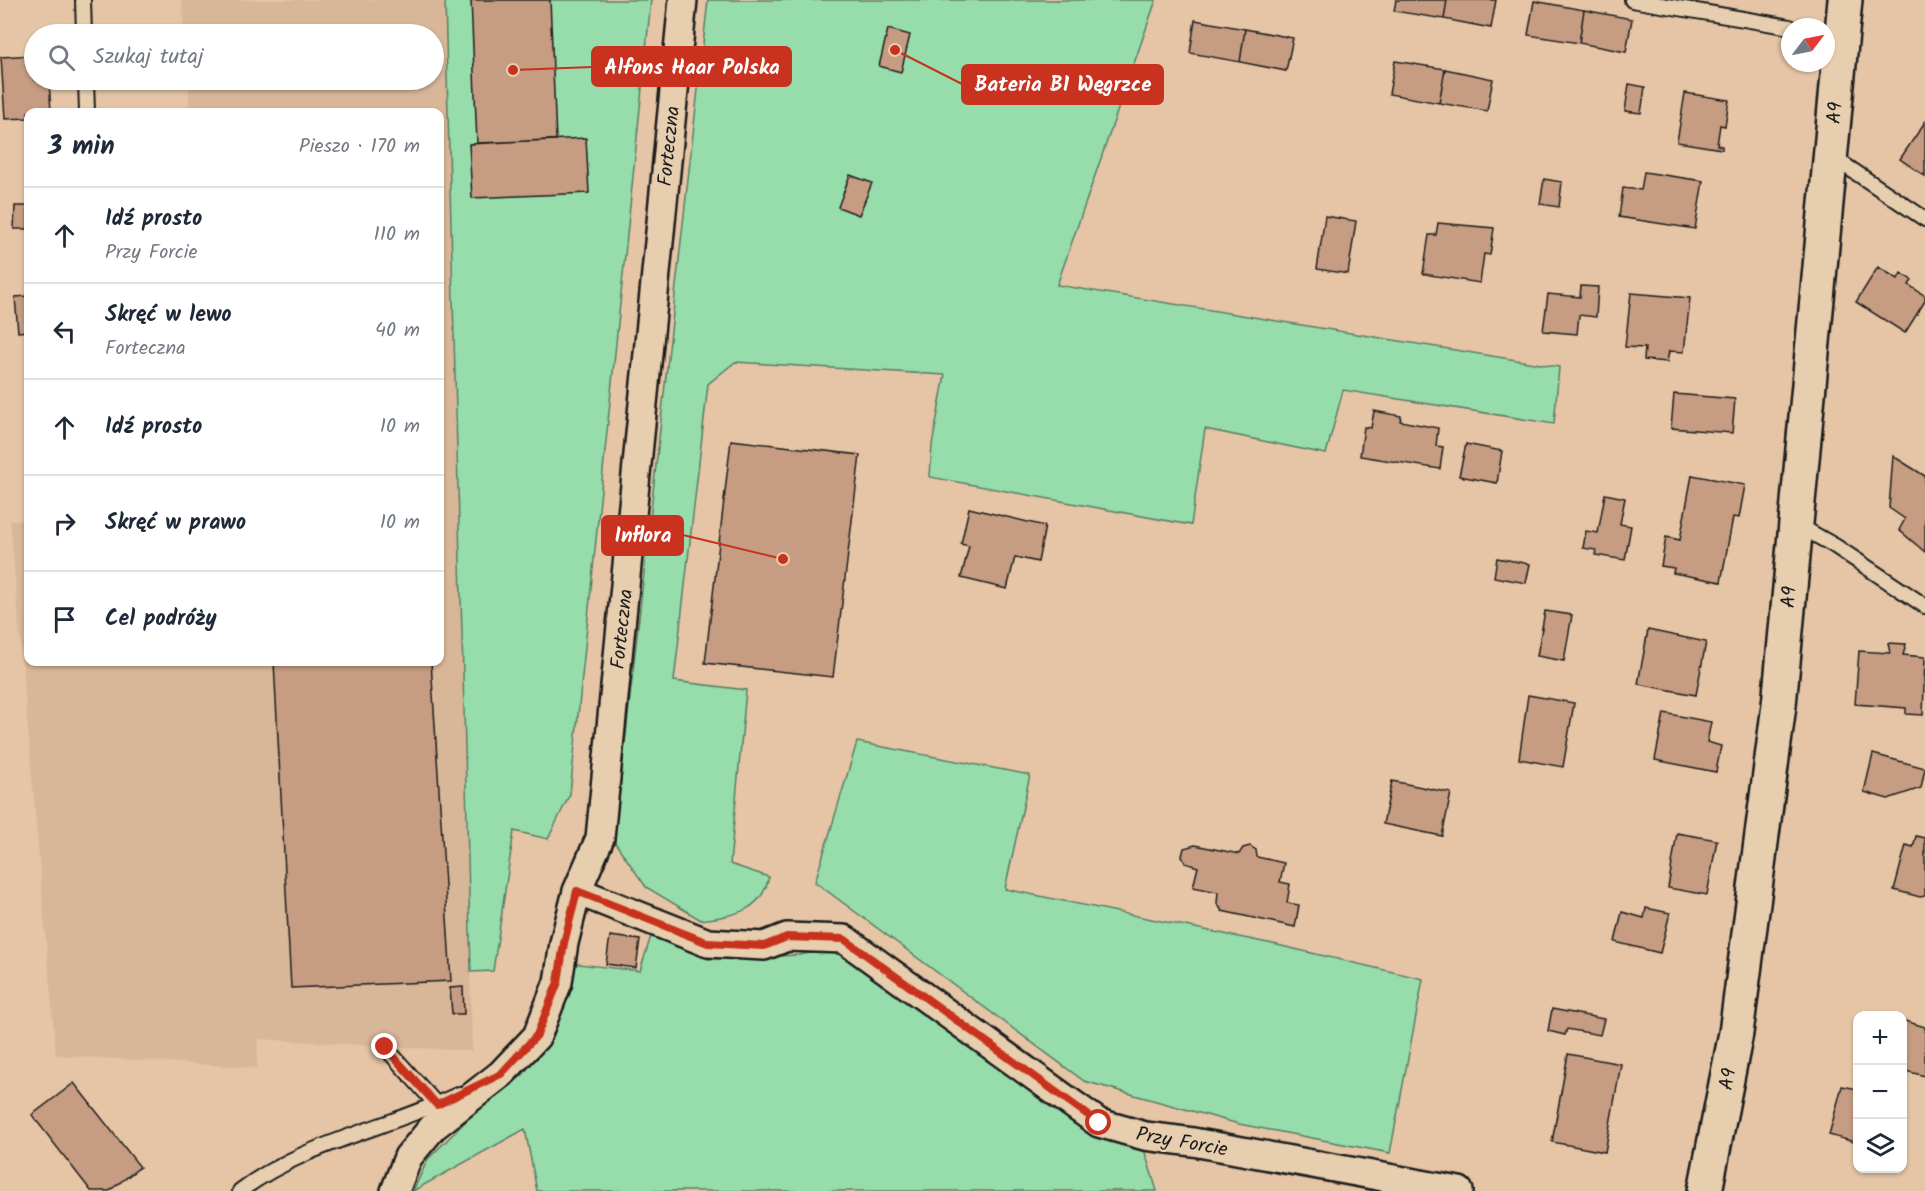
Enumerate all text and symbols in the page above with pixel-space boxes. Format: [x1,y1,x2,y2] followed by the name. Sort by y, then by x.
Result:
[1781,18,1835,72] north arrow
[24,24,444,90] search box
[93,40,204,75] text: Szukaj tutaj
[45,41,78,74] icon: search
[592,47,791,86] callout: Alfons Haar Polska
[604,52,780,85] text: Alfons Haar Polska
[962,65,1163,104] callout: Bateria B1 Węgrzce
[974,69,1152,102] text: Bateria B1 Węgrzce
[1819,100,1853,126] street label: A9
[650,104,690,188] street label: Forteczna
[48,126,115,168] text: 3 min
[299,131,420,163] text: Pieszo · 170 m
[105,202,202,237] text: Idź prosto
[48,219,81,252] icon: ahead
[374,219,420,251] text: 110 m
[105,237,197,269] text: Przy Forcie
[105,298,232,333] text: Skręć w lewo
[48,315,81,348] icon: left
[375,315,420,347] text: 40 m
[105,333,186,365] text: Forteczna
[105,410,202,445] text: Idź prosto
[48,411,81,444] icon: ahead
[380,411,420,443] text: 10 m
[105,506,246,541] text: Skręć w prawo
[48,507,81,540] icon: right
[380,507,420,539] text: 10 m
[602,516,683,555] callout: Inflora
[615,520,672,553] text: Inflora
[1773,585,1807,609] street label: A9
[603,587,643,671] street label: Forteczna
[105,602,217,637] text: Cel podróży
[48,603,81,636] icon: arrive
[1853,1011,1907,1173] map controls
[1853,1011,1907,1065] button: +
[371,1033,397,1059] route end
[1711,1065,1747,1093] street label: A9
[1853,1065,1907,1119] button: −
[1085,1109,1111,1135] route start
[1133,1119,1230,1167] street label: Przy Forcie
[1853,1119,1907,1173] button: layers

